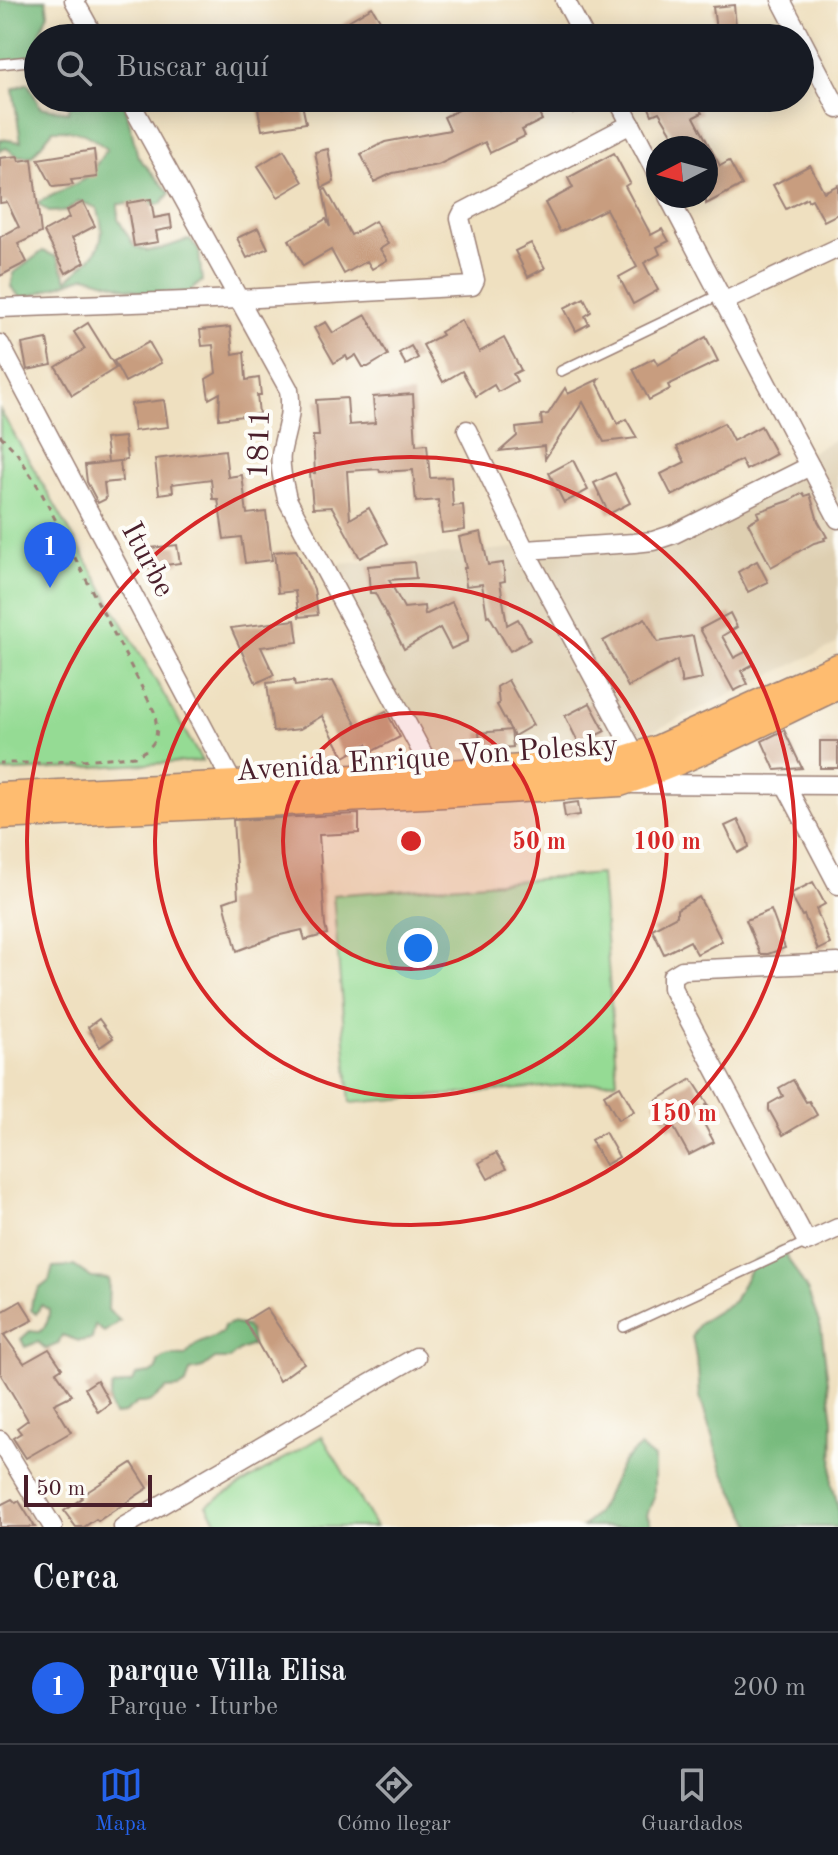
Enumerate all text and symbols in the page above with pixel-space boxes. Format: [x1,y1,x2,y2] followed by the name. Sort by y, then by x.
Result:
[24,24,814,112] search box
[52,46,96,90] icon: search
[116,53,268,83] text: Buscar aquí
[646,136,718,208] north arrow
[244,409,276,479] street label: 1811
[115,518,179,602] street label: Iturbe
[24,522,76,588] pin: 1
[235,731,619,787] street label: Avenida Enrique Von Polesky
[397,827,425,855] centre of rings
[512,830,566,855] text: 50 m
[633,831,701,855] text: 100 m
[398,928,438,968] your location
[649,1102,717,1127] text: 150 m
[24,1471,152,1507] scale bar
[36,1478,85,1500] text: 50 m
[32,1562,118,1596] text: Cerca
[108,1657,347,1687] text: parque Villa Elisa
[50,1675,66,1701] text: 1
[733,1675,806,1701] text: 200 m
[108,1694,278,1720] text: Parque · Iturbe
[95,1763,147,1838] tab: Mapa
[337,1763,451,1838] tab: Cómo llegar
[641,1763,743,1838] tab: Guardados

